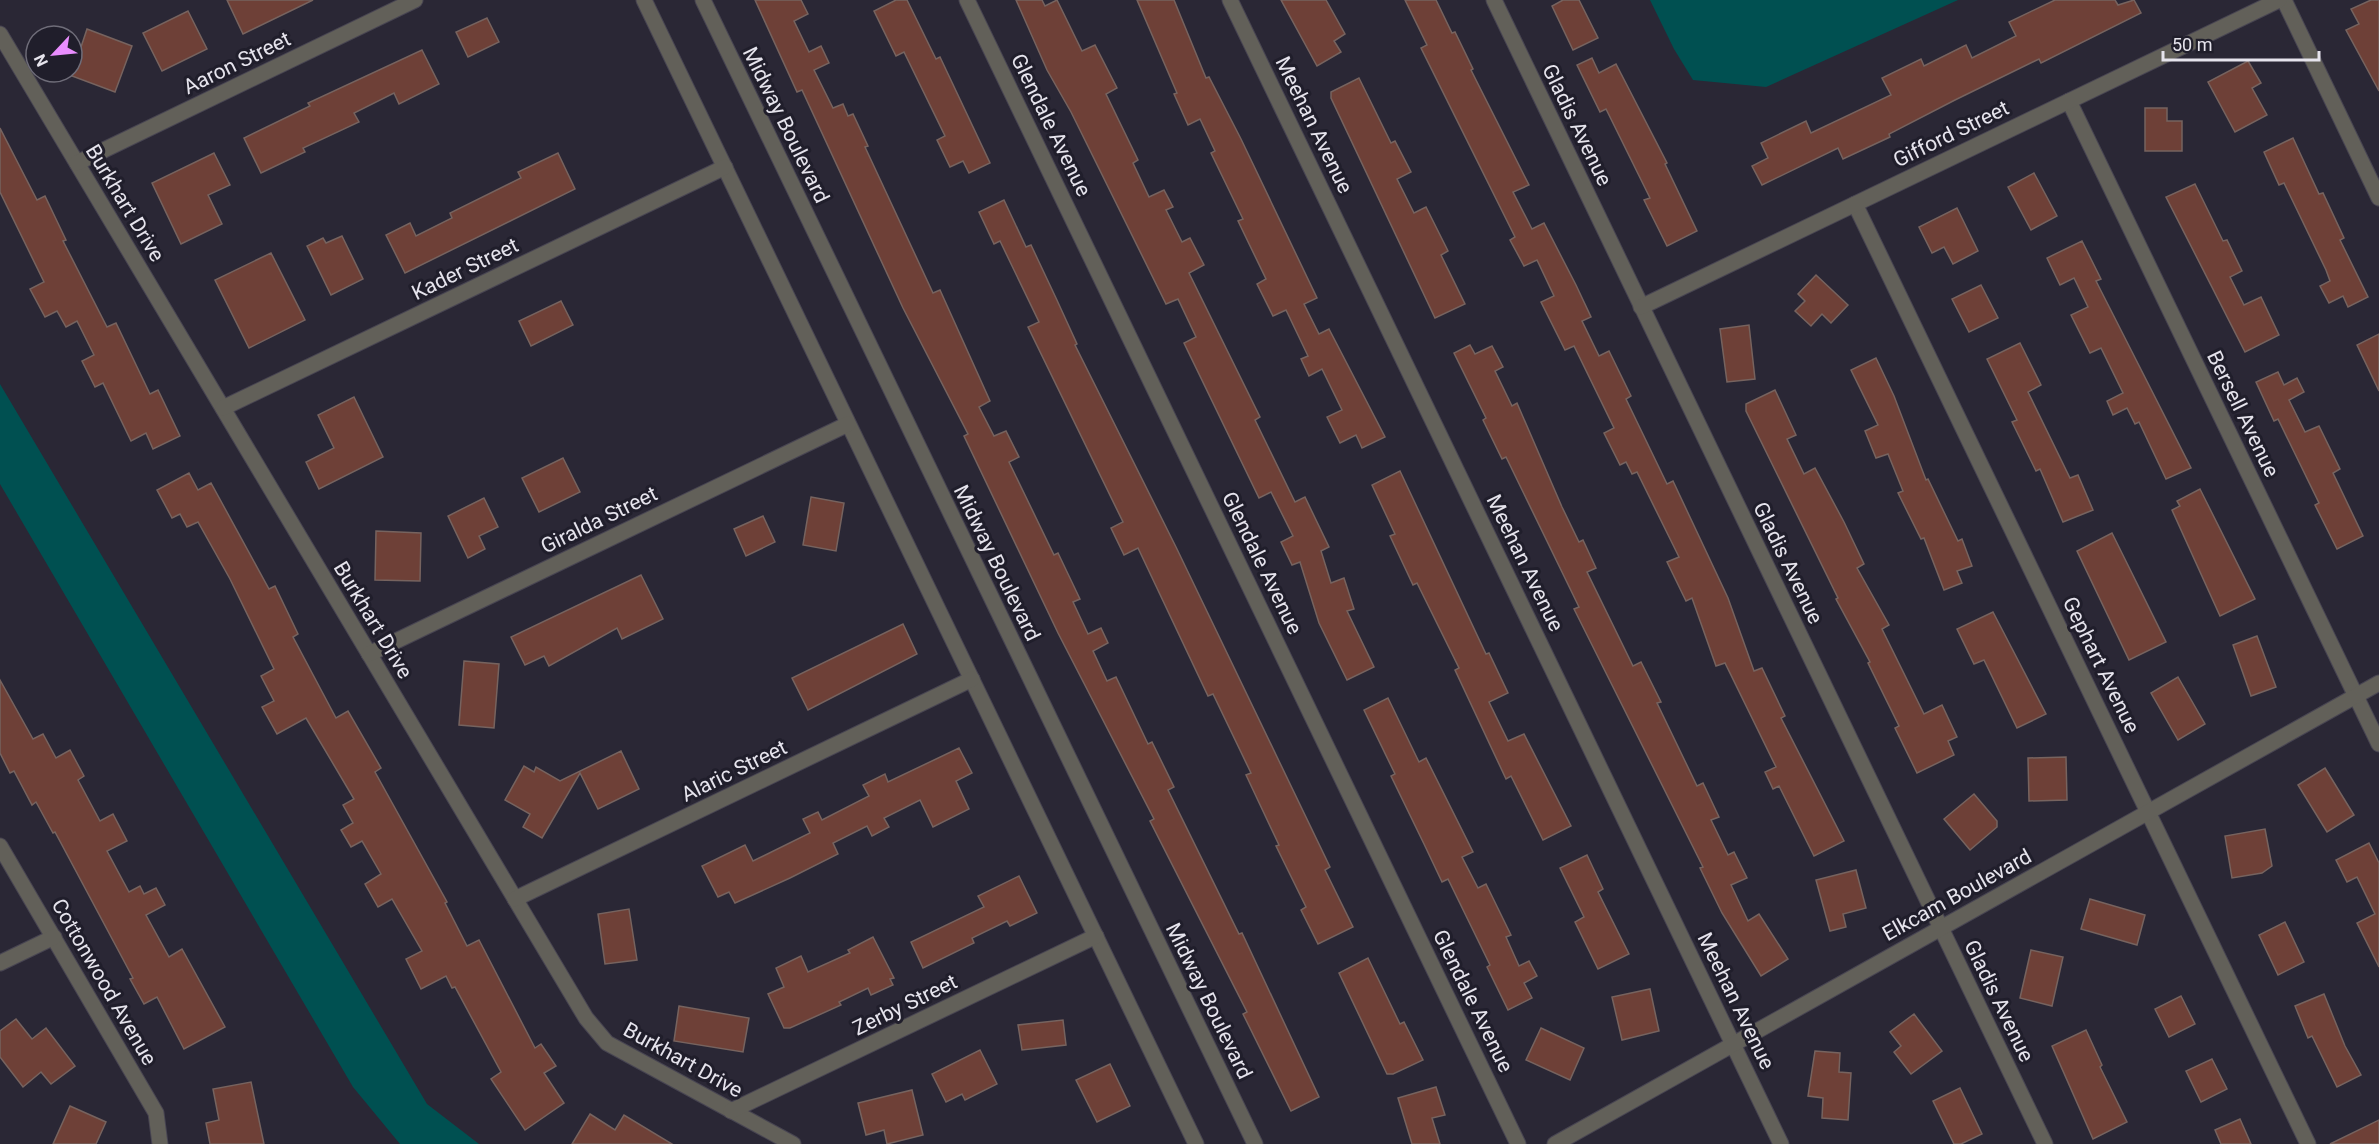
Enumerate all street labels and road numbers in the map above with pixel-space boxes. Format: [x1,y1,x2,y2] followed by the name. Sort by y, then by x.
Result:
[180,27,295,99] street label: Aaron Street
[738,43,834,207] street label: Midway Boulevard
[1006,50,1096,200] street label: Glendale Avenue
[1271,53,1357,197] street label: Meehan Avenue
[1537,60,1617,190] street label: Gladis Avenue
[1889,96,2013,172] street label: Gifford Street
[81,140,169,266] street label: Burkhart Drive
[408,233,522,305] street label: Kader Street
[2202,347,2284,481] street label: Bersell Avenue
[537,481,661,559] street label: Giralda Street
[949,481,1045,645] street label: Midway Boulevard
[1217,488,1307,638] street label: Glendale Avenue
[1482,491,1568,635] street label: Meehan Avenue
[1748,498,1828,628] street label: Gladis Avenue
[329,557,417,683] street label: Burkhart Drive
[2058,593,2144,737] street label: Gephart Avenue
[677,735,791,807] street label: Alaric Street
[1878,844,2036,946] street label: Elkcam Boulevard
[47,894,161,1070] street label: Cottonwood Avenue
[1161,919,1257,1083] street label: Midway Boulevard
[1428,926,1518,1076] street label: Glendale Avenue
[1693,929,1779,1073] street label: Meehan Avenue
[1959,936,2039,1066] street label: Gladis Avenue
[849,969,961,1041] street label: Zerby Street
[619,1017,747,1103] street label: Burkhart Drive

